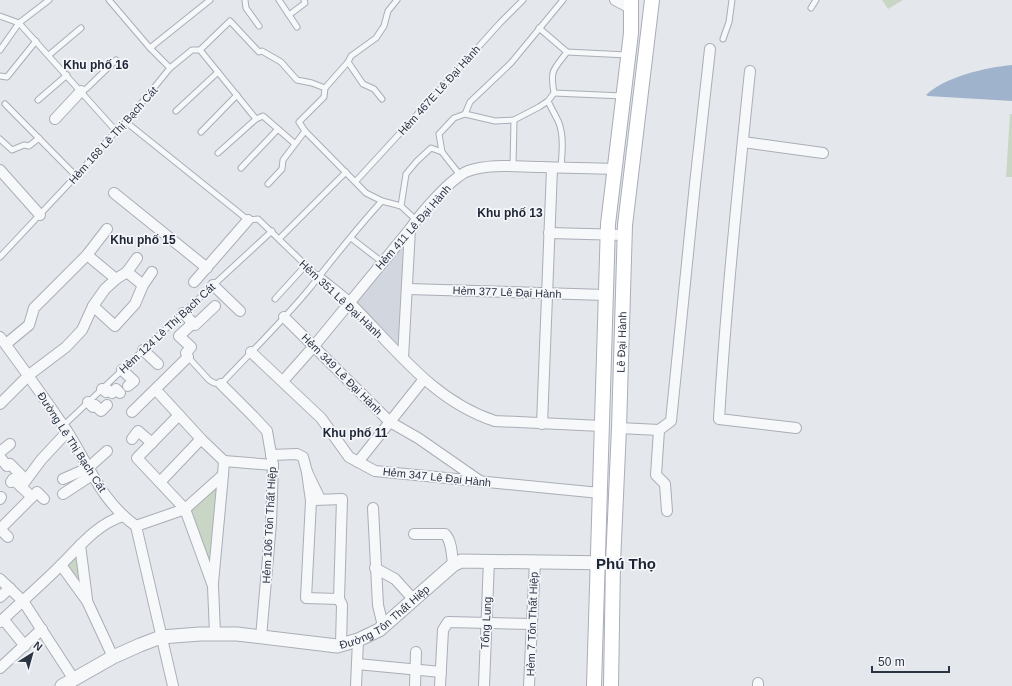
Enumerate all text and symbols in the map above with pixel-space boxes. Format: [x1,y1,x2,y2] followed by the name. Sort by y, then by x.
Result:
[396,43,482,137] street label: Hẻm 467E Lê Đại Hành
[63,58,129,72] district label: Khu phố 16
[66,84,160,186] street label: Hẻm 168 Lê Thị Bạch Cát
[373,182,453,272] street label: Hẻm 411 Lê Đại Hành
[477,206,543,220] district label: Khu phố 13
[110,233,176,247] district label: Khu phố 15
[297,257,385,341] street label: Hẻm 351 Lê Đại Hành
[117,281,217,375] street label: Hẻm 124 Lê Thị Bạch Cát
[452,284,562,300] street label: Hẻm 377 Lê Đại Hành
[615,311,628,373] street label: Lê Đại Hành
[299,331,385,417] street label: Hẻm 349 Lê Đại Hành
[35,390,109,494] street label: Đường Lê Thị Bạch Cát
[323,426,388,440] district label: Khu phố 11
[382,465,492,489] street label: Hẻm 347 Lê Đại Hành
[260,466,278,584] street label: Hẻm 106 Tôn Thất Hiệp
[596,555,656,572] district label: Phú Thọ
[524,571,540,677] street label: Hẻm 7 Tôn Thất Hiệp
[338,583,432,651] street label: Đường Tôn Thất Hiệp
[479,596,493,650] street label: Tổng Lung
[12,634,52,674] north arrow
[31,639,45,653] text: N
[872,648,949,674] scale bar
[878,655,905,669] text: 50 m

